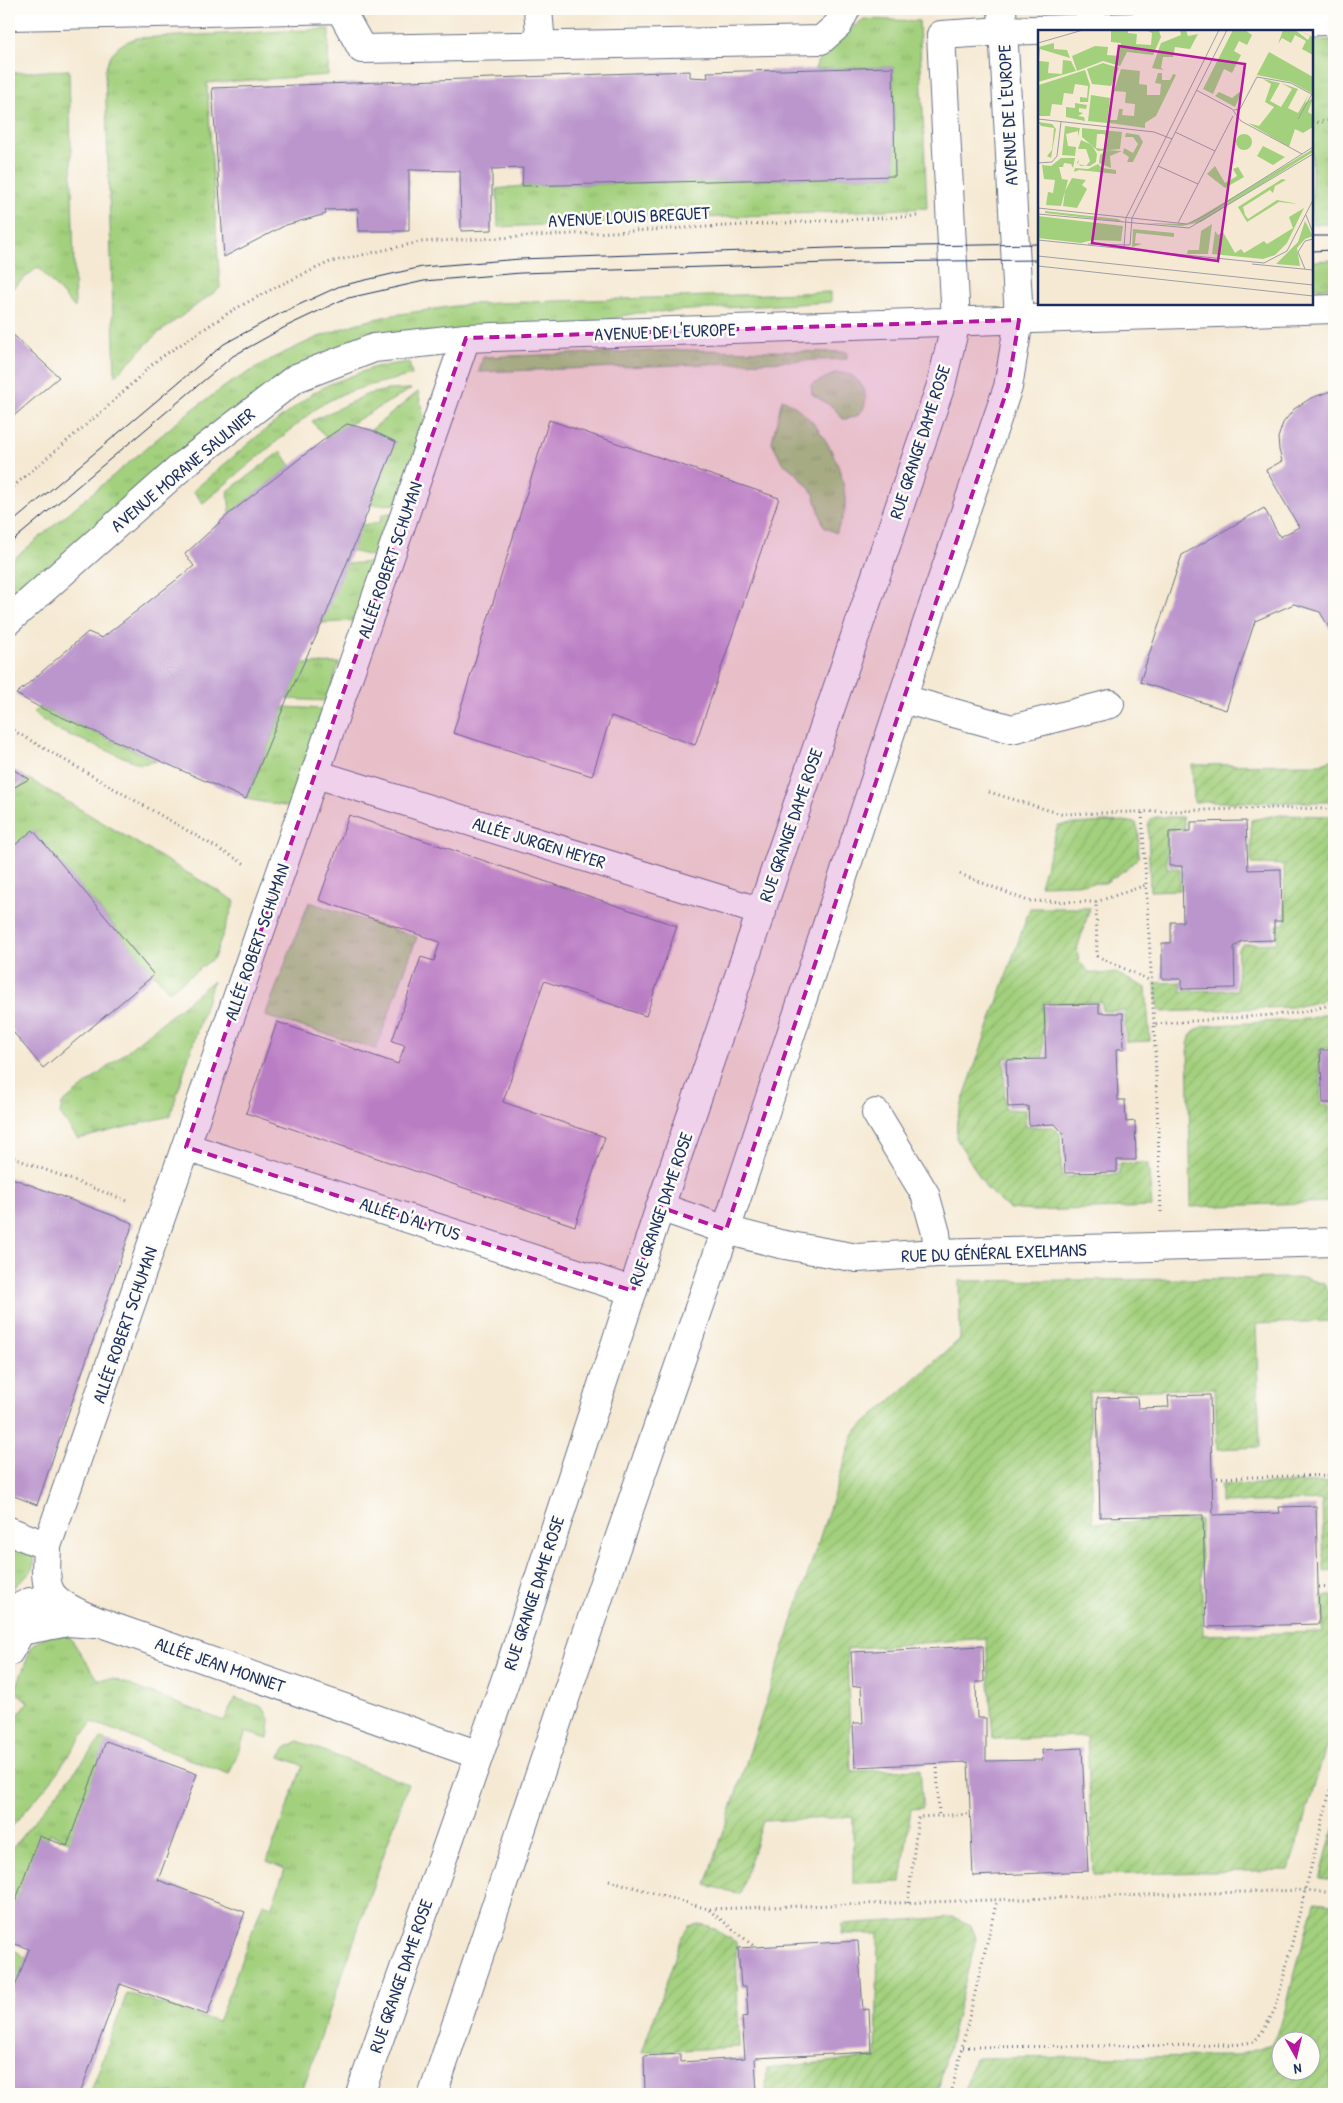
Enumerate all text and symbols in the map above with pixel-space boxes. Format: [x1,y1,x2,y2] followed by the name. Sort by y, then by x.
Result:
[1038,30,1313,305] inset map
[991,44,1024,186] street label: AVENUE DE L'EUROPE
[548,200,711,233] street label: AVENUE LOUIS BREGUET
[594,317,736,346] street label: AVENUE DE L'EUROPE
[883,362,956,522] street label: RUE GRANGE DAME ROSE
[105,402,260,537] street label: AVENUE MORANE SAULNIER
[351,478,428,641] street label: ALLÉE ROBERT SCHUMAN
[753,745,829,905] street label: RUE GRANGE DAME ROSE
[470,810,609,875] street label: ALLÉE JURGEN HEYER
[218,860,295,1023] street label: ALLÉE ROBERT SCHUMAN
[623,1129,699,1289] street label: RUE GRANGE DAME ROSE
[357,1191,463,1246] street label: ALLÉE D'ALYTUS
[901,1237,1087,1268] street label: RUE DU GÉNÉRAL EXELMANS
[86,1243,163,1406] street label: ALLÉE ROBERT SCHUMAN
[497,1513,570,1673] street label: RUE GRANGE DAME ROSE
[152,1631,289,1699] street label: ALLÉE JEAN MONNET
[363,1896,439,2056] street label: RUE GRANGE DAME ROSE
[1270,2030,1320,2080] north arrow
[1292,2059,1303,2079] text: N

